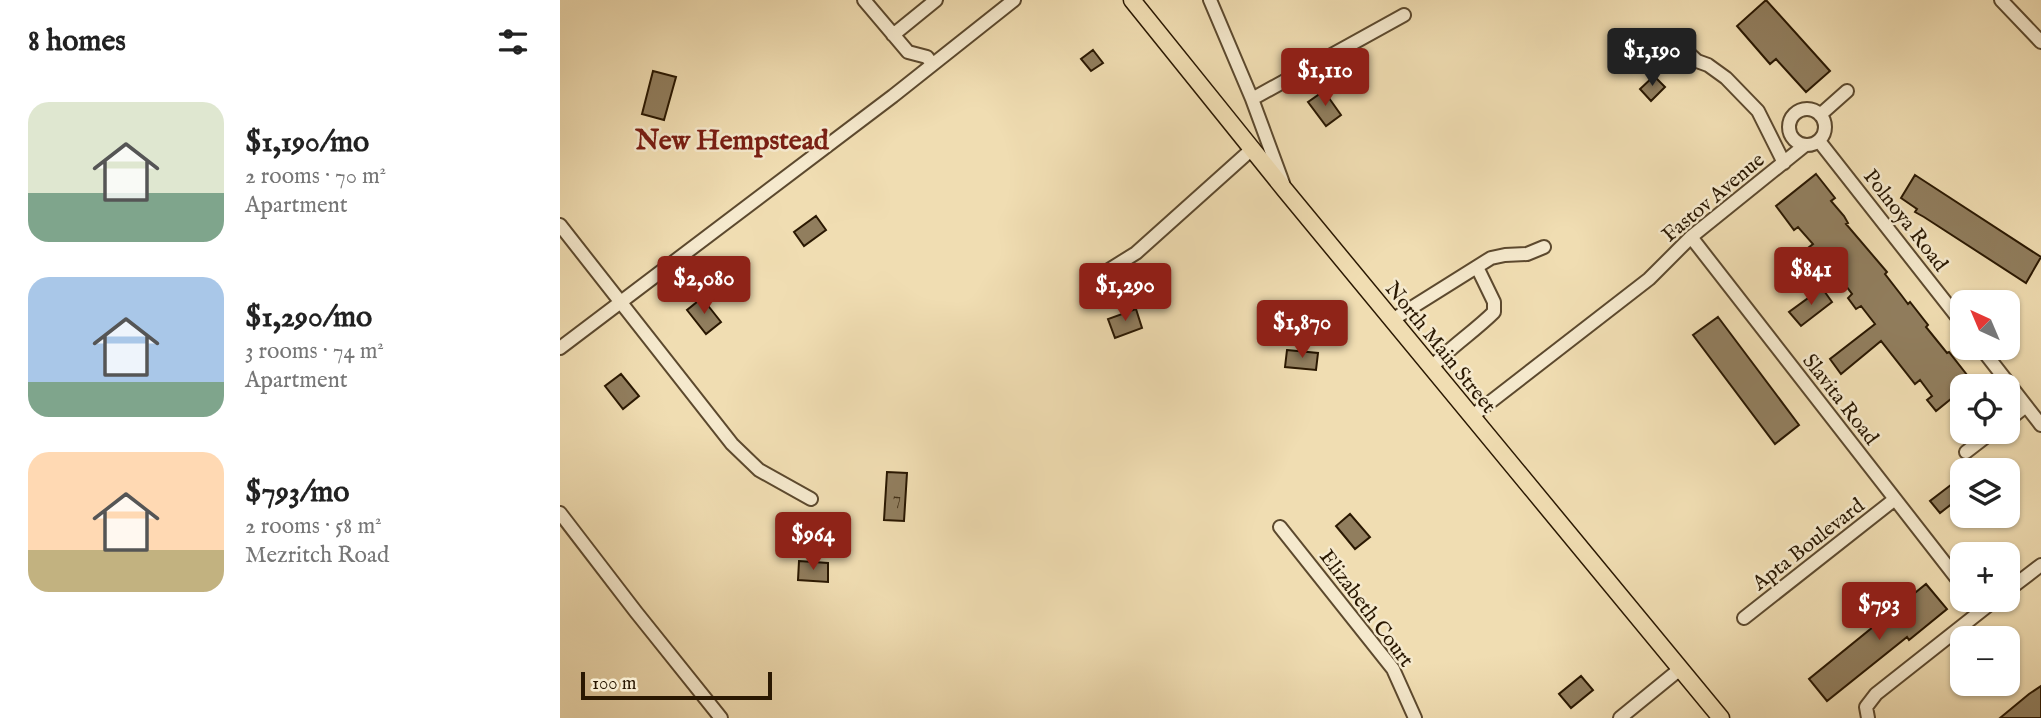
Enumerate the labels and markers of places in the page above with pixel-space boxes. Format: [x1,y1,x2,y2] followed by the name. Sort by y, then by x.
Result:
[1595,28,1709,88] pin: $1,190
[1268,48,1382,108] pin: $1,110
[1770,247,1852,307] pin: $841
[647,256,761,316] pin: $2,080
[1068,264,1182,323] pin: $1,290
[1245,300,1359,360] pin: $1,870
[772,512,854,572] pin: $964
[1838,582,1920,642] pin: $793

